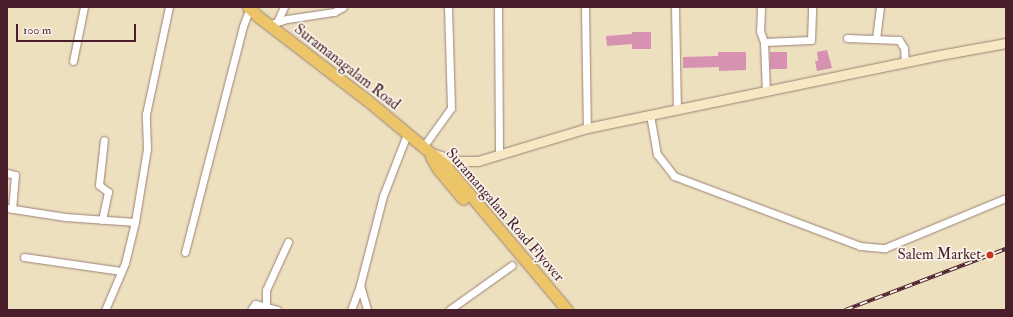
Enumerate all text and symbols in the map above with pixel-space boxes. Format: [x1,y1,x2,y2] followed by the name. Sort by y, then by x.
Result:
[18,16,138,42] scale bar
[291,20,403,114] street label: Suramanagalam Road
[23,23,51,38] text: 100 m
[442,144,568,286] street label: Suramangalam Road Flyover
[897,246,981,264] place label: Salem Market
[984,249,996,261] marker: Salem Market

